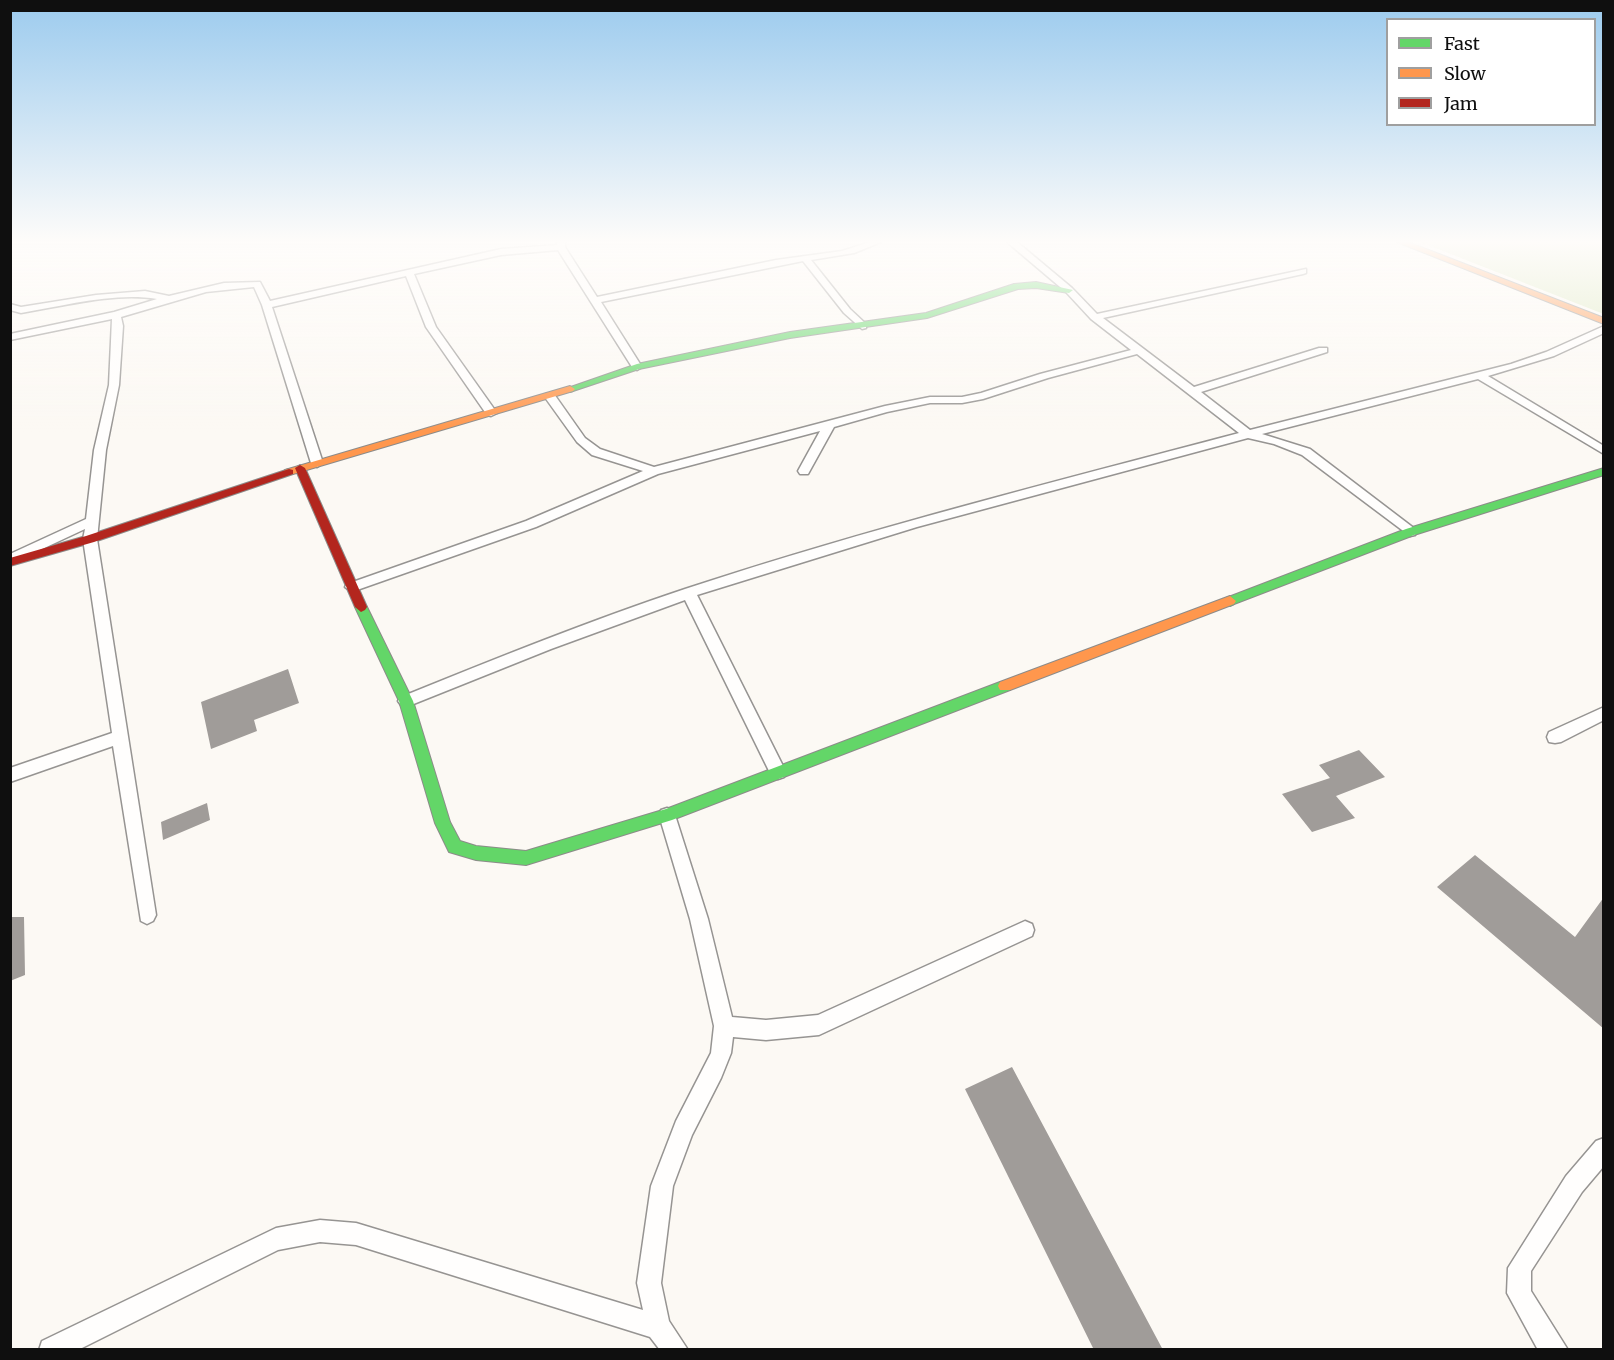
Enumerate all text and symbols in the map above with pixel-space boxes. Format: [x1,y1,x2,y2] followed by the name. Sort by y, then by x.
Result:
[1386,18,1596,126] legend
[1444,32,1480,55] text: Fast
[1444,62,1486,85] text: Slow
[1444,92,1478,115] text: Jam

